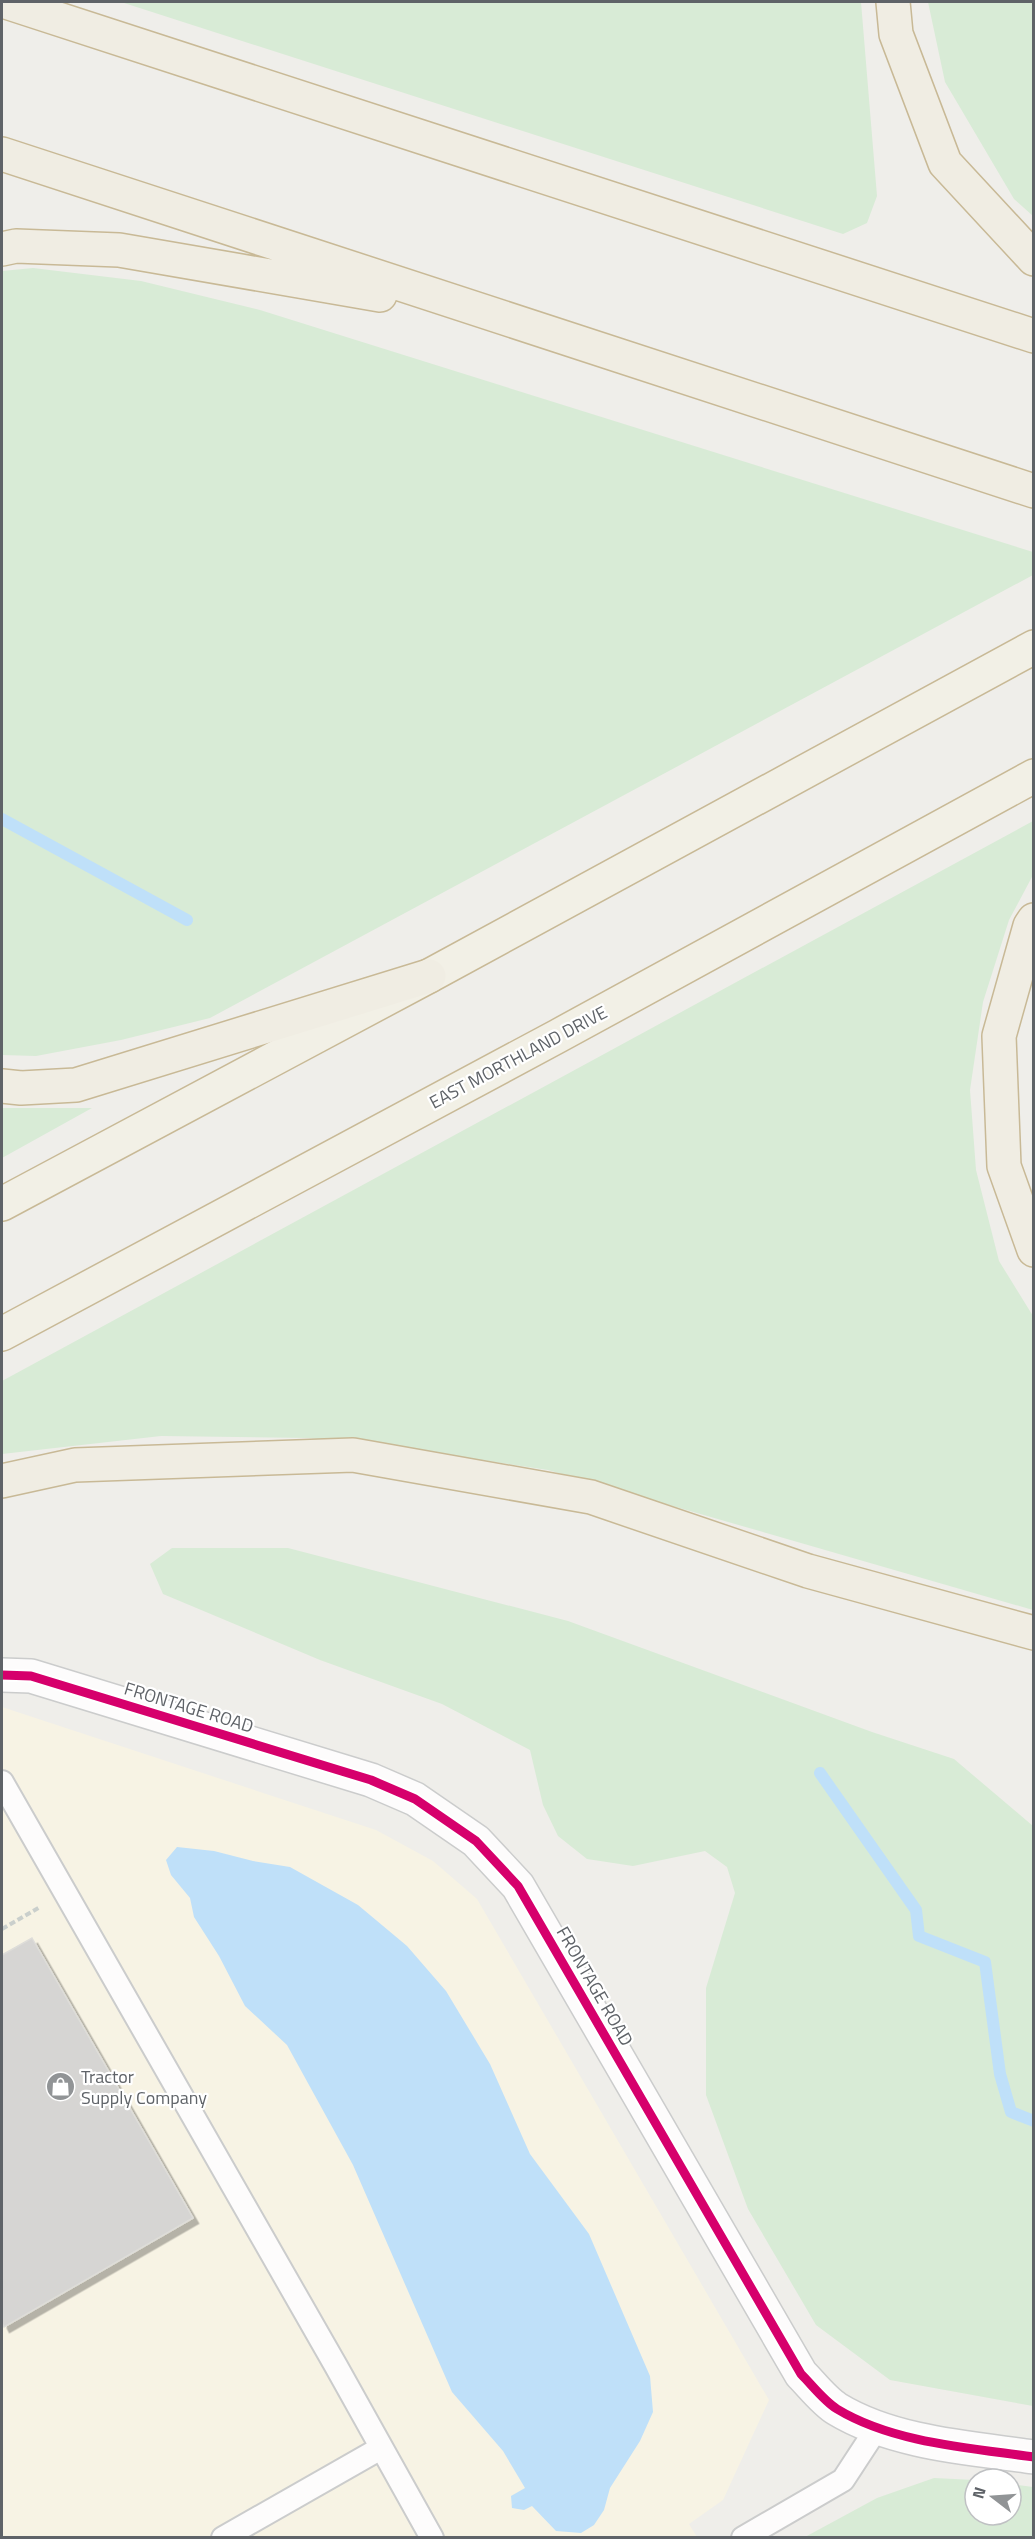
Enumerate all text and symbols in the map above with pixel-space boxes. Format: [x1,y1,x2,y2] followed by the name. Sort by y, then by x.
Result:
[424,999,612,1115] street label: EAST MORTHLAND DRIVE
[121,1675,257,1739] street label: FRONTAGE ROAD
[550,1921,640,2051] street label: FRONTAGE ROAD
[81,2063,207,2111] place label: Tractor Supply Company
[44,2070,76,2102] shop icon: Tractor Supply Company
[963,2467,1023,2527] north arrow
[966,2484,992,2501] text: N

